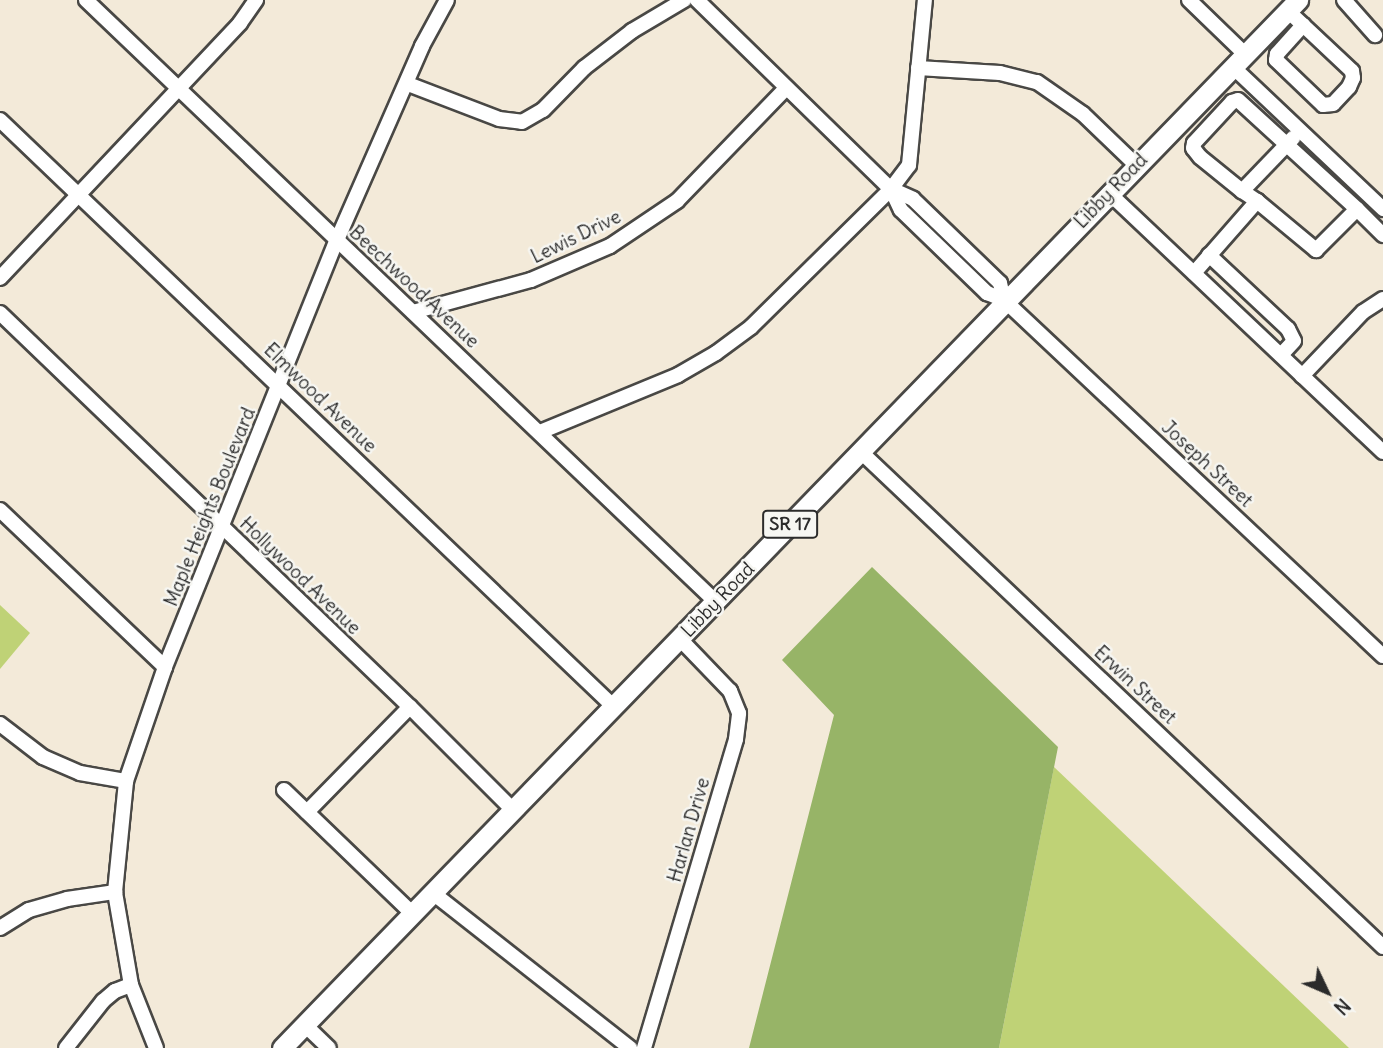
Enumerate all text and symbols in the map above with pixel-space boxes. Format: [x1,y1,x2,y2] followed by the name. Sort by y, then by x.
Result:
[1070,149,1152,233] street label: Libby Road
[527,205,625,269] street label: Lewis Drive
[344,221,484,353] street label: Beechwood Avenue
[259,339,381,457] street label: Elmwood Avenue
[160,404,260,610] street label: Maple Heights Boulevard
[1157,416,1257,512] street label: Joseph Street
[762,510,818,538] road number: SR 17
[235,512,365,640] street label: Hollywood Avenue
[677,558,759,642] street label: Libby Road
[1089,641,1181,729] street label: Erwin Street
[663,775,715,885] street label: Harlan Drive
[1292,957,1362,1027] north arrow
[1329,994,1355,1020] text: N

